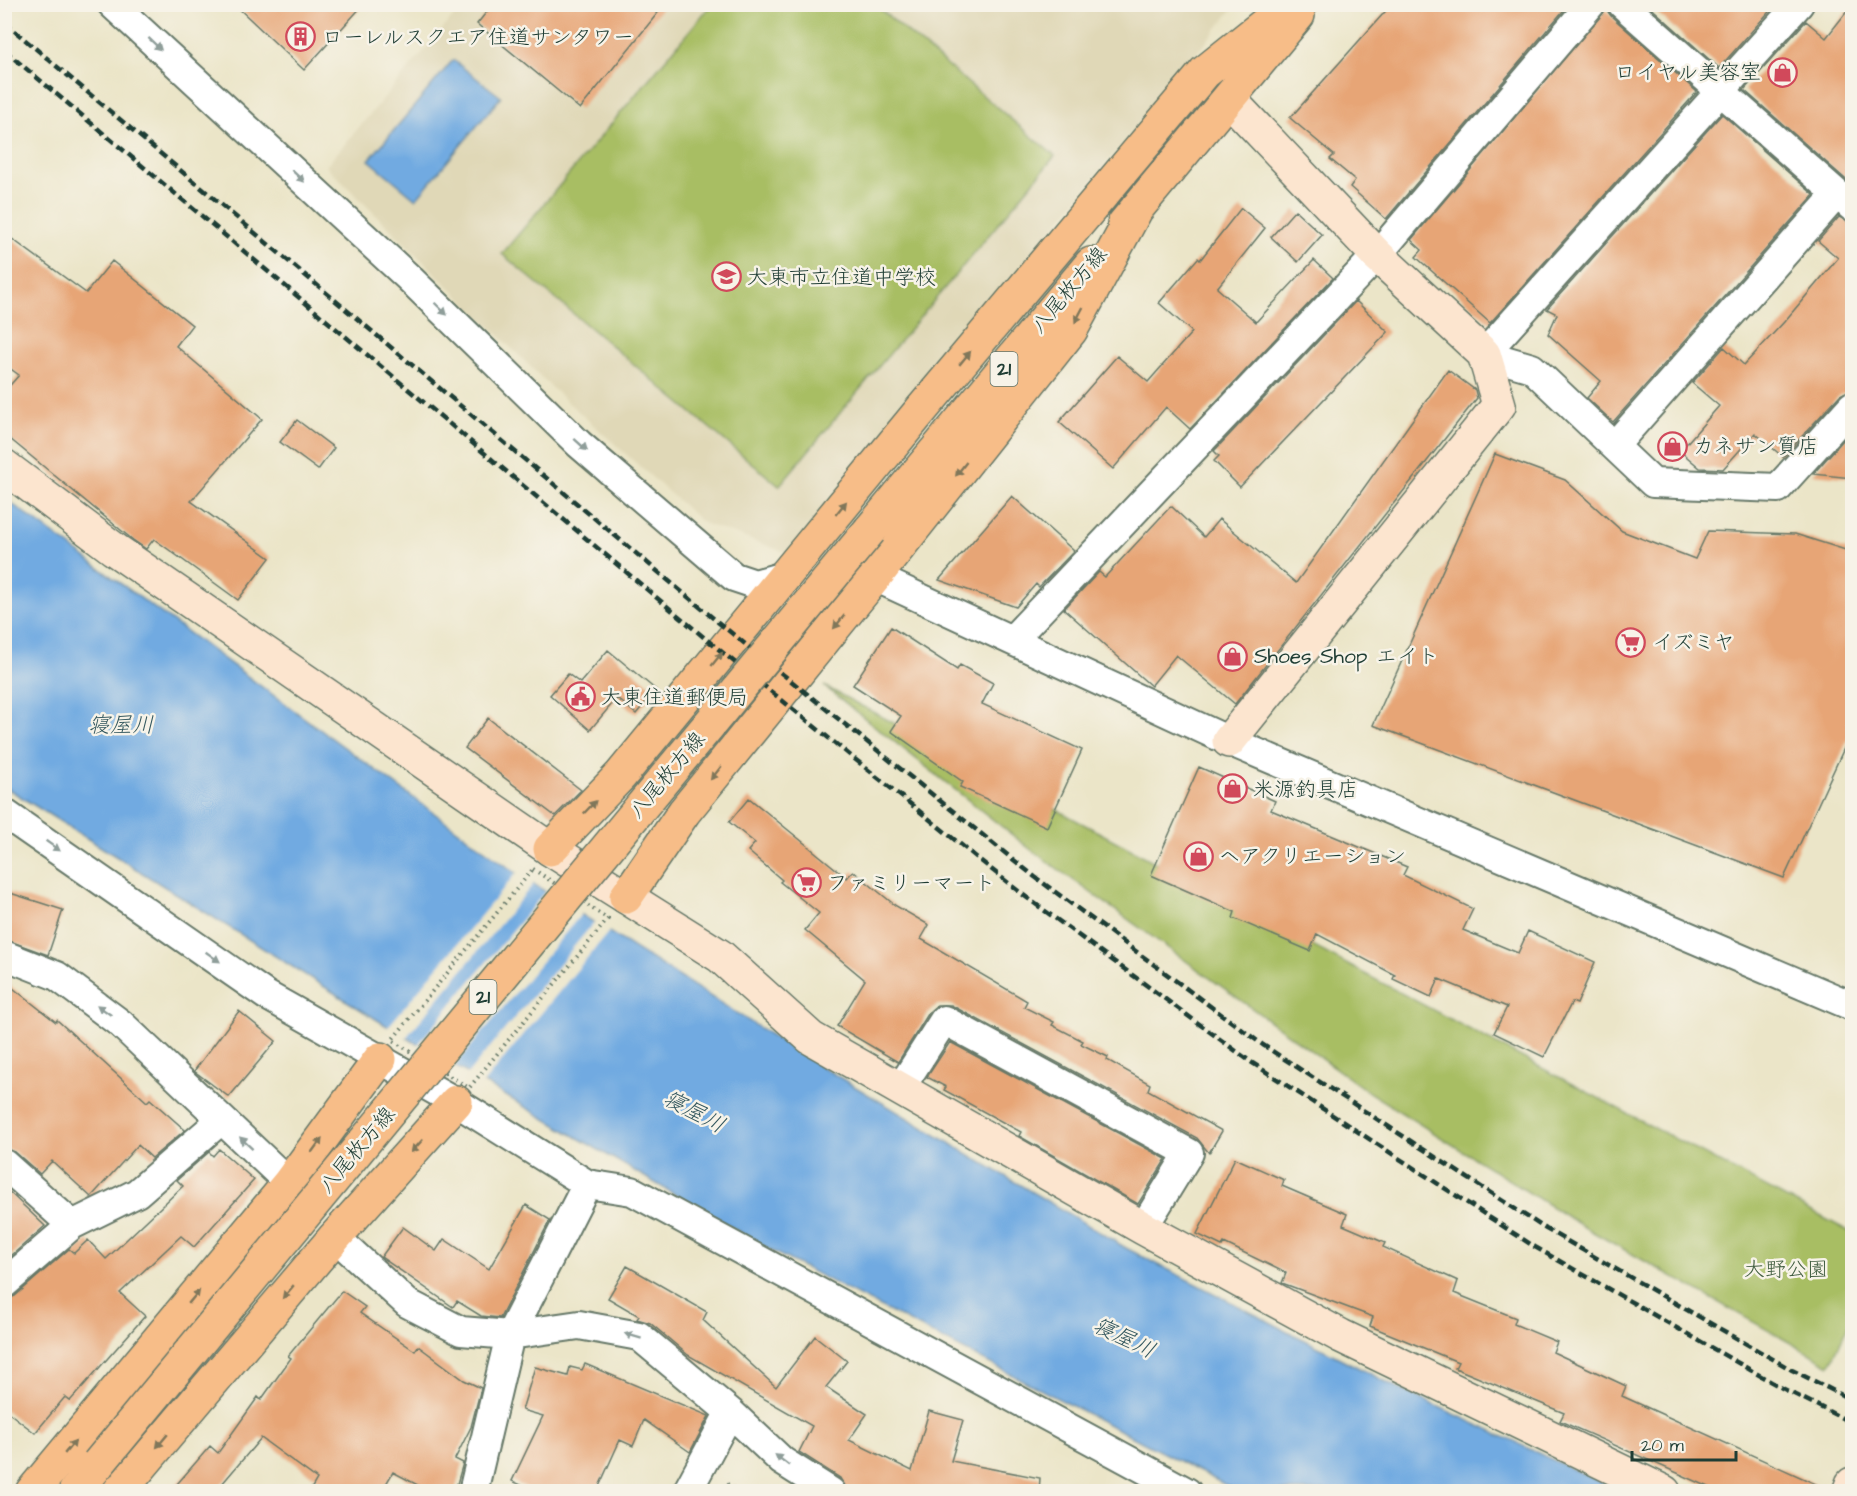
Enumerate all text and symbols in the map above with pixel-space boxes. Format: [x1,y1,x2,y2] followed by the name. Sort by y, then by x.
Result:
[285,21,317,53] building icon: ローレルスクエア住道サンタワー
[322,23,634,52] place label: ローレルスクエア住道サンタワー
[147,37,162,51] one-way arrow
[1766,56,1798,88] shop icon: ロイヤル美容室
[1614,58,1761,87] place label: ロイヤル美容室
[290,169,305,182] one-way arrow
[1024,240,1114,340] street label: 八尾枚方線
[710,261,742,293] school or university icon: 大東市立住道中学校
[747,263,936,292] place label: 大東市立住道中学校
[433,302,448,316] one-way arrow
[1074,307,1084,324] one-way arrow
[958,351,971,366] one-way arrow
[990,352,1018,386] road number: 21
[1656,430,1688,462] shop icon: カネサン質店
[1693,432,1819,461] place label: カネサン質店
[573,438,588,451] one-way arrow
[955,462,967,477] one-way arrow
[834,500,847,516] one-way arrow
[833,614,846,629] one-way arrow
[1615,626,1647,658] supermarket icon: イズミヤ
[1652,628,1735,657] place label: イズミヤ
[1217,640,1249,672] shop icon: Shoes Shop エイト
[1254,642,1439,672] place label: Shoes Shop エイト
[710,651,722,666] one-way arrow
[564,681,596,713] public building icon: 大東住道郵便局
[601,683,748,712] place label: 大東住道郵便局
[88,710,154,741] water label: 寝屋川
[622,725,712,825] street label: 八尾枚方線
[709,765,722,781] one-way arrow
[1216,773,1248,805] shop icon: 米源釣具店
[1253,775,1358,804] place label: 米源釣具店
[583,800,597,814] one-way arrow
[45,840,61,851] one-way arrow
[1182,840,1214,872] shop icon: ヘアクリエーション
[1219,842,1406,871] place label: ヘアクリエーション
[790,867,822,899] supermarket icon: ファミリーマート
[827,869,995,898] place label: ファミリーマート
[205,951,221,962] one-way arrow
[470,980,496,1014] road number: 21
[96,1005,111,1017] one-way arrow
[658,1083,730,1141] water label: 寝屋川
[312,1100,402,1200] street label: 八尾枚方線
[239,1137,254,1150] one-way arrow
[311,1137,323,1153] one-way arrow
[411,1138,424,1153] one-way arrow
[1744,1255,1828,1284] park label: 大野公園
[282,1284,295,1299] one-way arrow
[188,1289,200,1304] one-way arrow
[1088,1310,1160,1366] water label: 寝屋川
[624,1331,642,1340] one-way arrow
[1632,1424,1736,1462] scale bar
[156,1433,169,1448] one-way arrow
[1641,1433,1684,1458] text: 20 m
[63,1439,76,1454] one-way arrow
[775,1454,790,1466] one-way arrow

